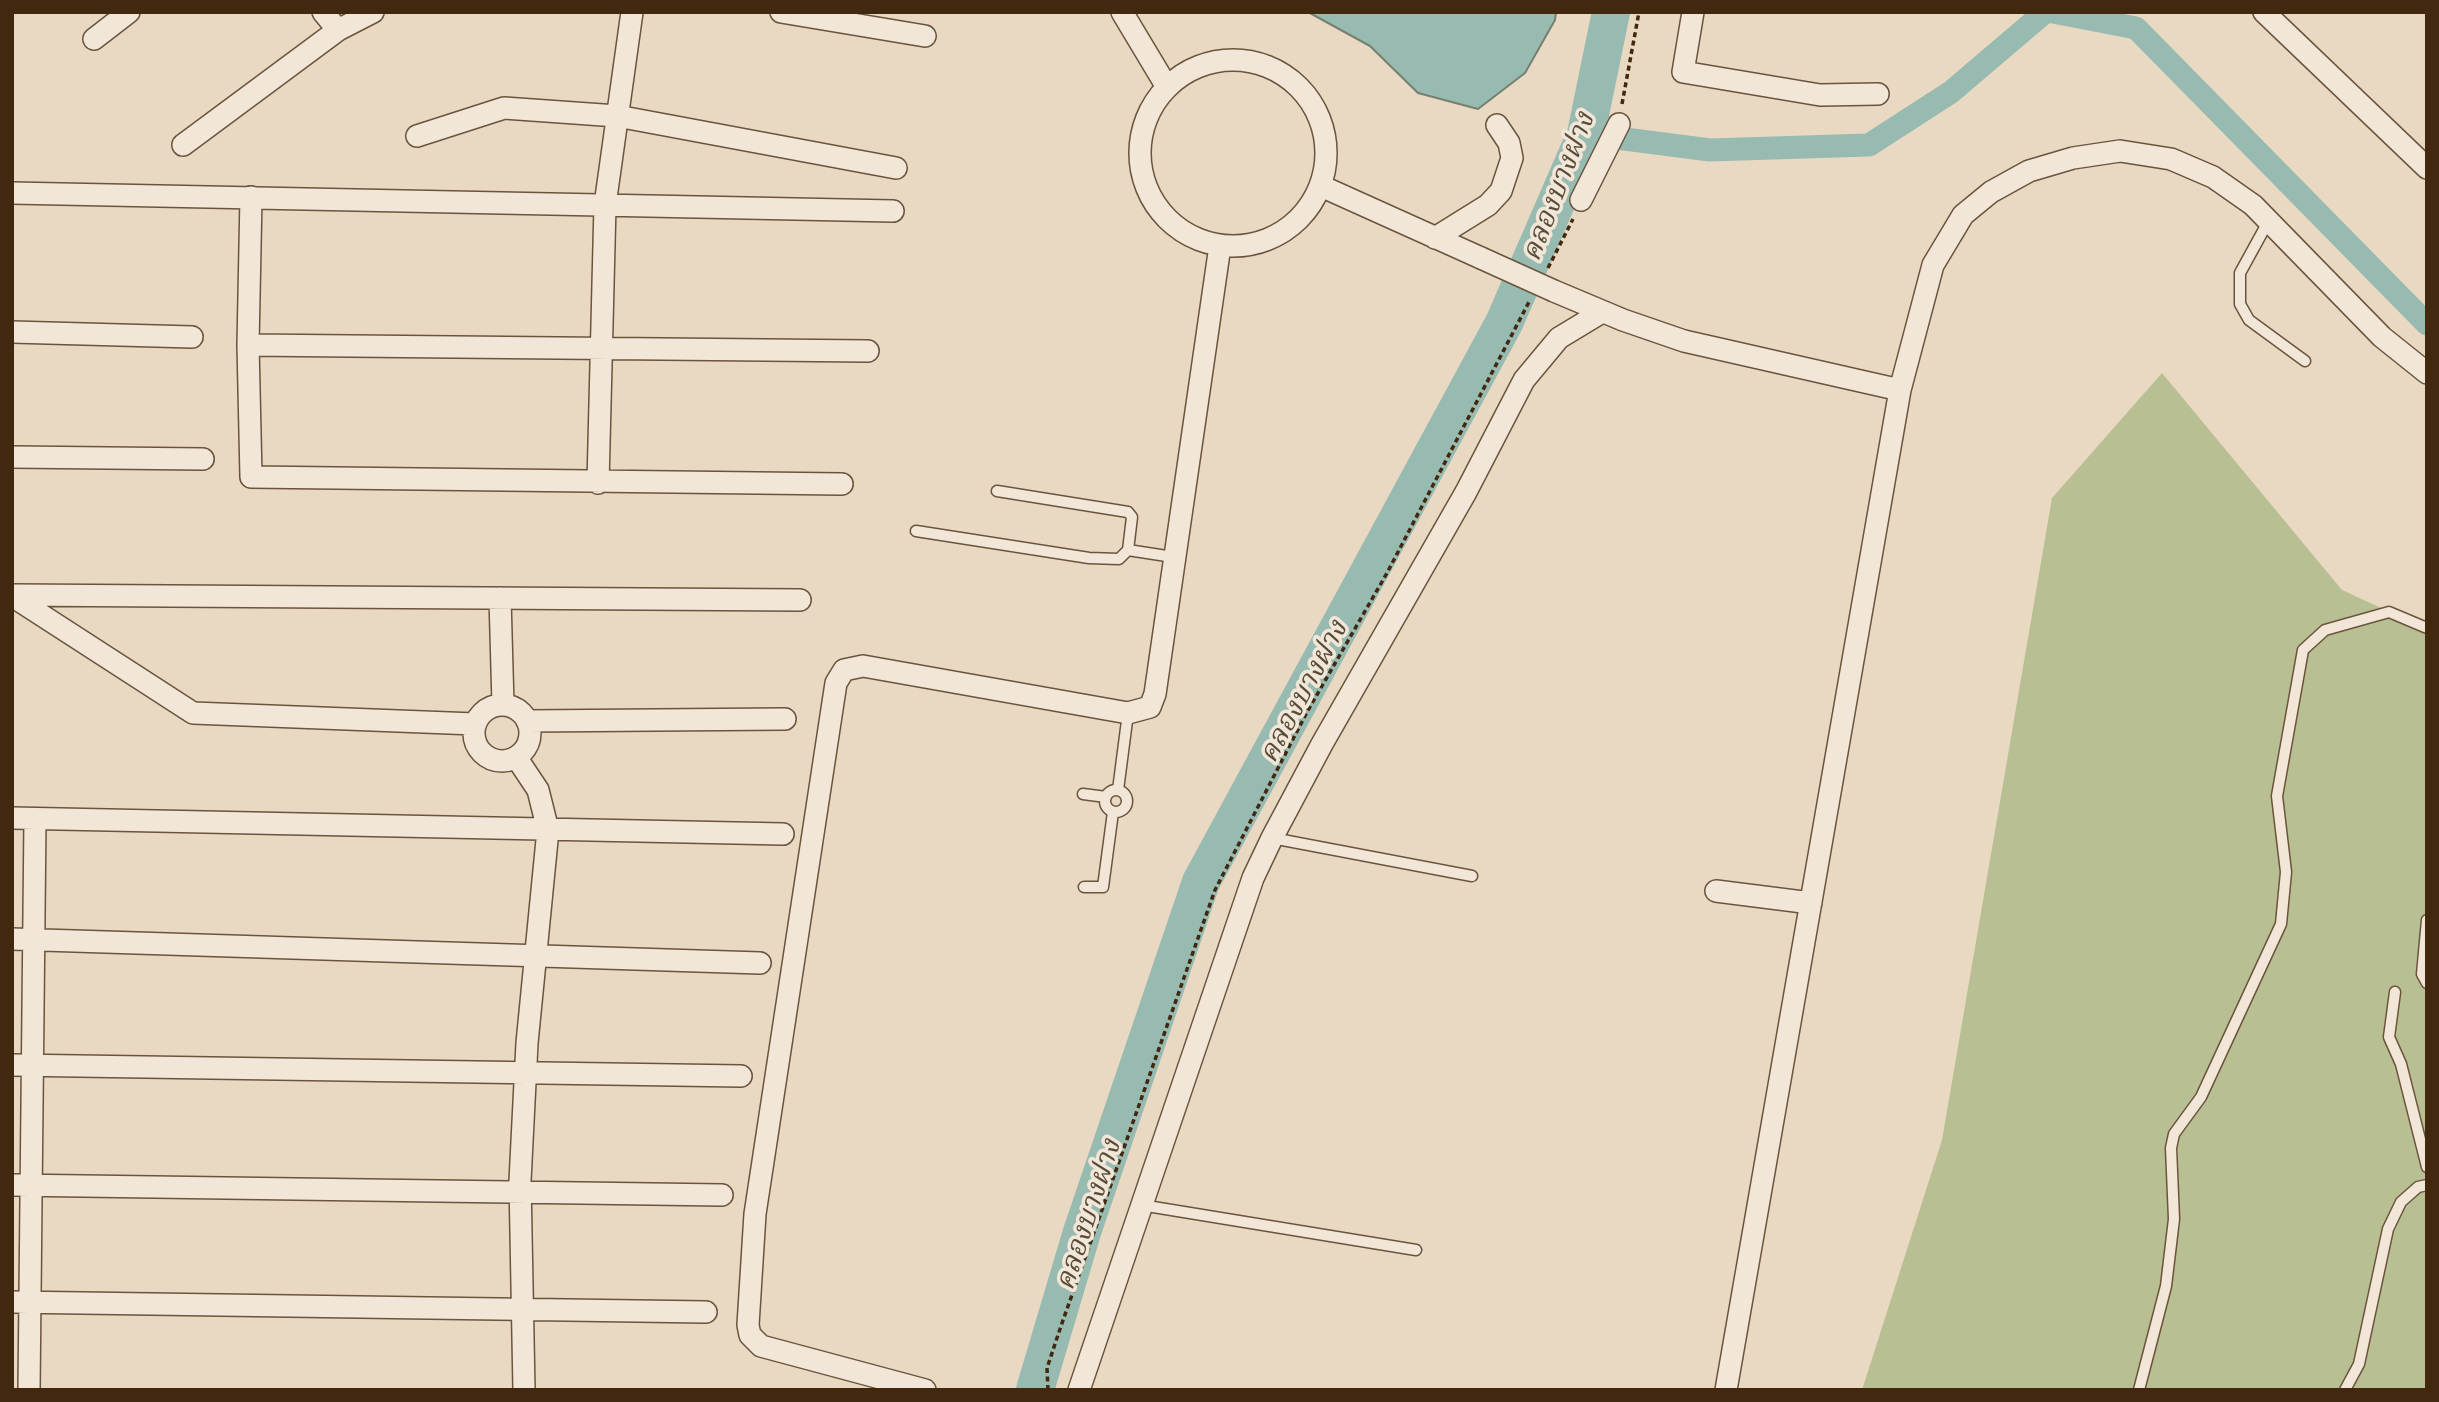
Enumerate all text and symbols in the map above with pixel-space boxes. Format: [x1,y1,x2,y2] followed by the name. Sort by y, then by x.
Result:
[1515,108,1603,266] water label: คลองบางฝาง
[1252,615,1356,769] water label: คลองบางฝาง
[1049,1135,1129,1295] water label: คลองบางฝาง

